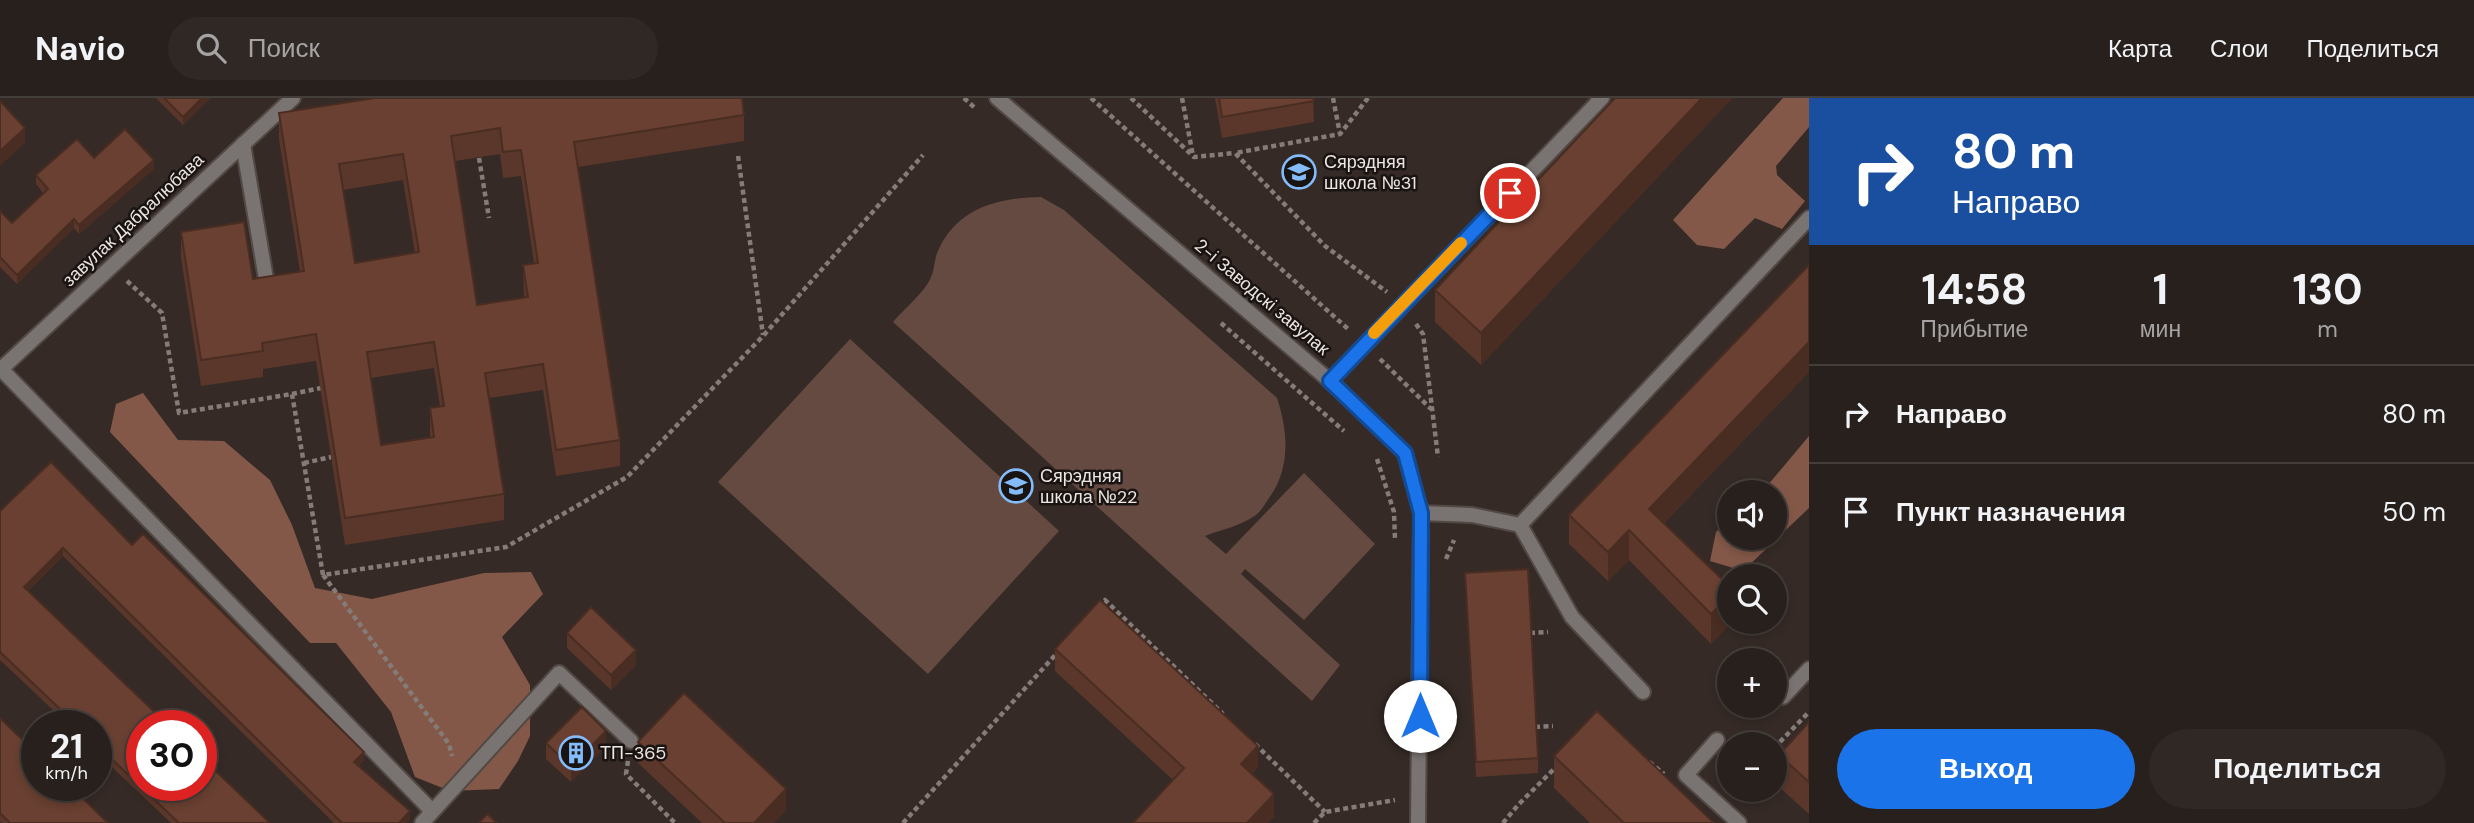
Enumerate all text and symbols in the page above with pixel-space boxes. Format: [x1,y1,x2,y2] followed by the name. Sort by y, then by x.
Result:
[168,17,658,80] search box
[35,27,126,70] text: Navio
[192,29,230,67] icon: search
[248,31,320,65] text: Поиск
[2108,33,2172,64] text: Карта
[2210,33,2268,64] text: Слои
[2306,33,2439,64] text: Поделиться
[1952,119,2075,183] text: 80 m
[1837,126,1928,217] icon: right
[57,147,210,292] street label: завулак Дабралюбава
[1324,150,1417,195] place label: Сярэдняя школа №31
[1280,153,1318,191] school or university icon: Сярэдняя школа №31
[1480,163,1540,223] pin
[1491,174,1529,212] icon: arrive
[1952,181,2080,223] text: Направо
[1189,233,1335,361] street label: 2-і Заводскі завулак
[1921,262,2027,317] text: 14:58
[2153,262,2168,317] text: 1
[2292,262,2363,317] text: 130
[1920,314,2028,344] text: Прибытие
[2140,314,2181,344] text: мин
[2317,314,2338,344] text: m
[1837,395,1875,433] icon: right
[1896,397,2007,431] text: Направо
[2382,397,2446,431] text: 80 m
[1040,464,1137,509] place label: Сярэдняя школа №22
[997,467,1035,505] school or university icon: Сярэдняя школа №22
[1717,480,1787,802] map controls
[1717,480,1787,550] button: sound
[1837,493,1875,531] icon: arrive
[1896,495,2126,529] text: Пункт назначения
[2382,495,2446,529] text: 50 m
[1717,564,1787,634] button: search
[1717,648,1787,718] button: +
[1383,679,1457,753] position arrow
[126,710,217,801] speed limit sign: 30
[50,723,83,769] text: 21
[1837,729,2135,809] button: Выход
[2149,729,2446,809] button: Поделиться
[1717,732,1787,802] button: −
[557,734,595,772] building icon: ТП-365
[600,741,666,765] place label: ТП-365
[45,761,88,785] text: km/h

